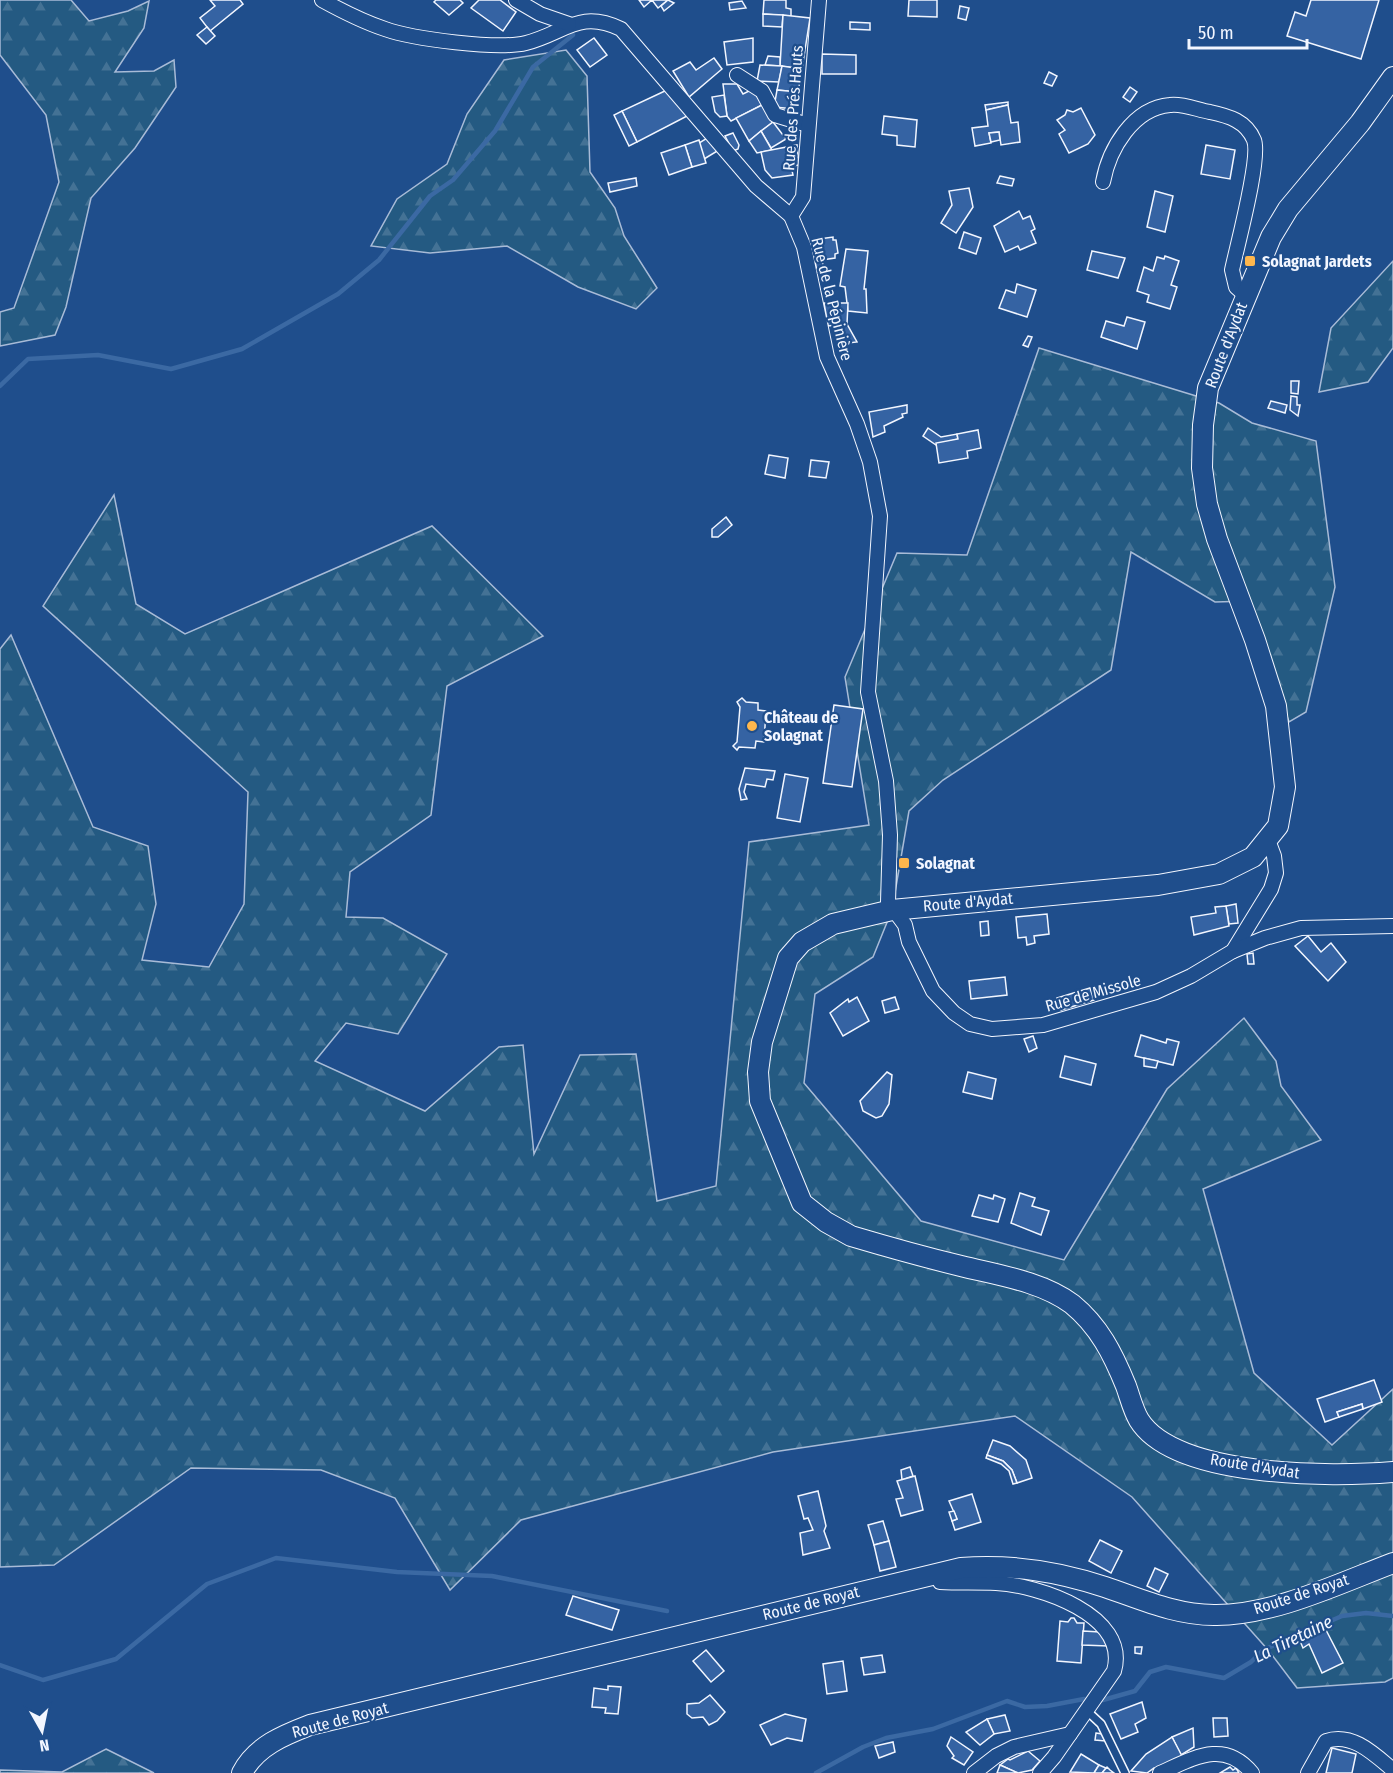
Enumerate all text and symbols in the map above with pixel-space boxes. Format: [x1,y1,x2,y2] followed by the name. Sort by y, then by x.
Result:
[1189,12,1308,50] scale bar
[1198,22,1234,44] text: 50 m
[779,45,807,171] street label: Rue des Prés Hauts
[807,235,857,363] street label: Rue de la Pépinière
[1262,252,1372,271] place label: Solagnat Jardets
[1243,254,1257,268] marker: Solagnat Jardets
[1201,299,1251,391] street label: Route d'Aydat
[764,708,838,745] place label: Château de Solagnat
[745,719,759,733] marker: Château de Solagnat
[916,854,975,873] place label: Solagnat
[897,856,911,870] marker: Solagnat
[922,889,1015,915] street label: Route d'Aydat
[1043,970,1143,1016] street label: Rue de Missole
[1209,1450,1302,1483] street label: Route d'Aydat
[1251,1569,1352,1618] street label: Route de Royat
[761,1582,862,1624] street label: Route de Royat
[1250,1610,1337,1668] water label: La Tiretaine
[290,1698,391,1742] street label: Route de Royat
[12,1701,72,1761] north arrow
[38,1735,50,1755] text: N

